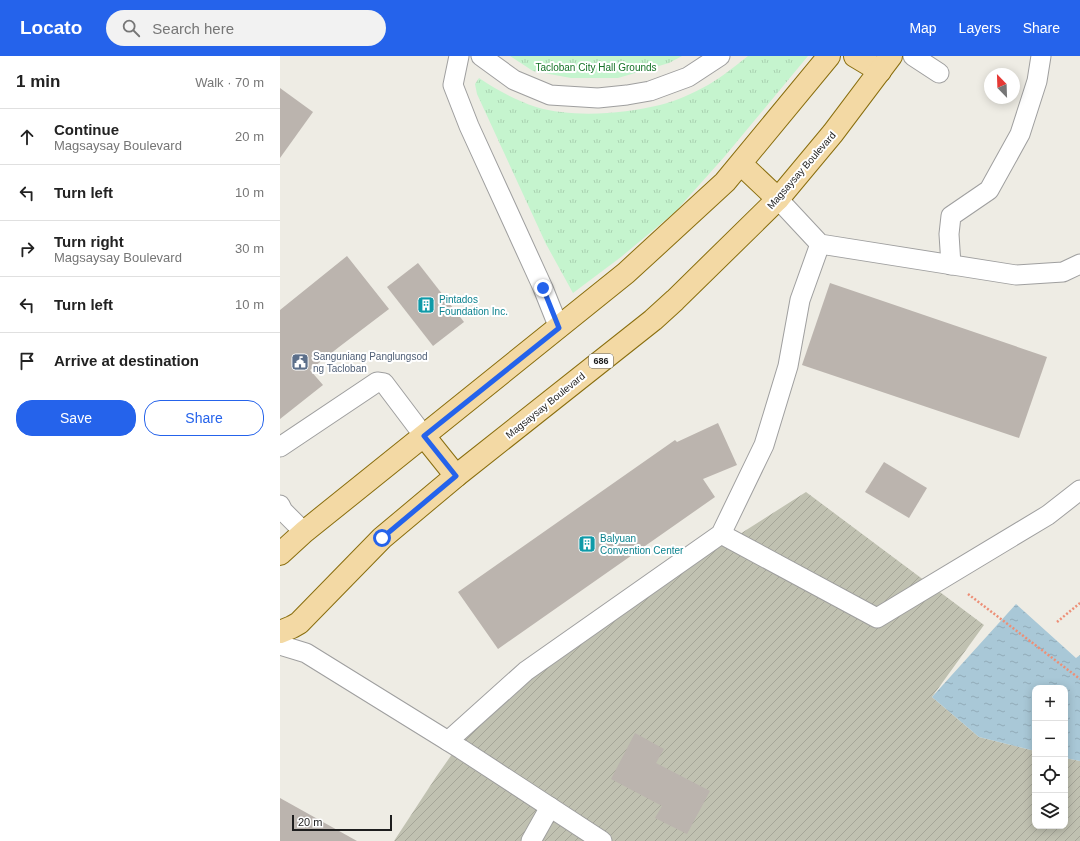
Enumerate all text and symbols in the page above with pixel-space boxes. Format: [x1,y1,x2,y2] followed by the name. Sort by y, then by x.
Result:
[106,10,386,46] search box
[20,17,82,38] text: Locato
[120,17,142,39] icon: search
[152,20,234,37] text: Search here
[909,20,937,36] text: Map
[959,20,1001,36] text: Layers
[1023,20,1060,36] text: Share
[535,62,657,73] park label: Tacloban City Hall Grounds
[984,68,1020,104] north arrow
[16,72,60,91] text: 1 min
[195,75,264,90] text: Walk · 70 m
[54,121,119,138] text: Continue
[16,126,38,148] icon: ahead
[235,129,264,144] text: 20 m
[765,130,838,211] street label: Magsaysay Boulevard
[54,138,182,153] text: Magsaysay Boulevard
[16,182,38,204] icon: left
[54,184,113,201] text: Turn left
[235,185,264,200] text: 10 m
[54,233,124,250] text: Turn right
[16,238,38,260] icon: right
[235,241,264,256] text: 30 m
[54,250,182,265] text: Magsaysay Boulevard
[534,279,552,297] route end
[16,294,38,316] icon: left
[439,294,508,317] place label: Pintados Foundation Inc.
[416,295,436,315] building icon: Pintados Foundation Inc.
[54,296,113,313] text: Turn left
[235,297,264,312] text: 10 m
[16,350,38,372] icon: arrive
[313,351,428,374] place label: Sanguniang Panglungsod ng Tacloban
[54,352,199,369] text: Arrive at destination
[290,352,310,372] public building icon: Sanguniang Panglungsod ng Tacloban
[589,354,613,368] road number: 686
[504,370,587,441] street label: Magsaysay Boulevard
[16,400,136,436] button: Save
[144,400,264,436] button: Share
[373,529,391,547] route start
[600,533,684,556] place label: Balyuan Convention Center
[577,534,597,554] building icon: Balyuan Convention Center
[1032,685,1068,829] map controls
[1032,685,1068,721] button: +
[1032,721,1068,757] button: −
[1032,757,1068,793] button: locate
[1032,793,1068,829] button: layers
[292,813,392,832] scale bar
[298,816,322,828] text: 20 m

